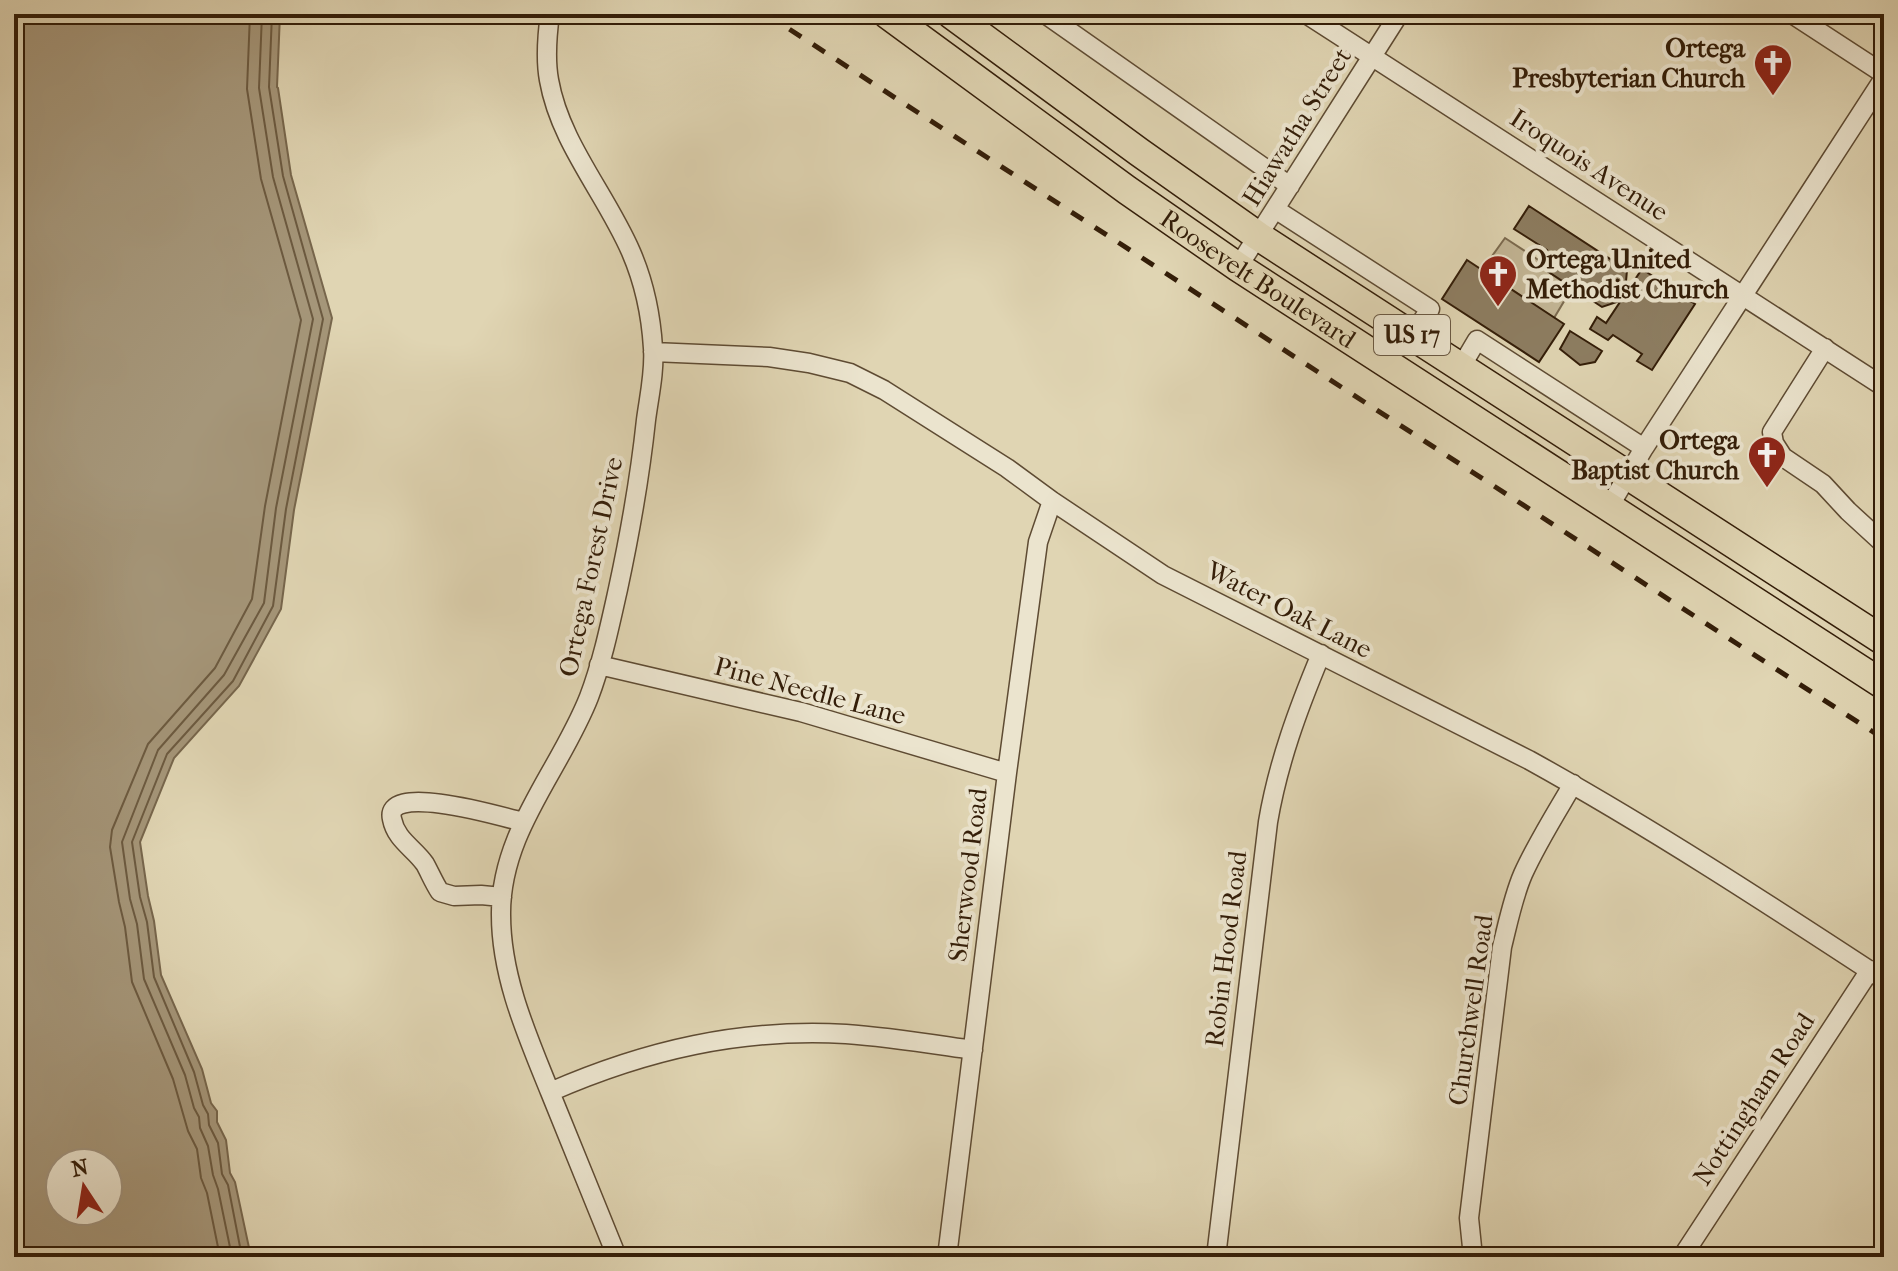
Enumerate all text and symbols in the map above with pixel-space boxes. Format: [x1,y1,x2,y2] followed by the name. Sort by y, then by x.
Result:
[1512,33,1746,94] place label: Ortega Presbyterian Church
[1236,41,1358,212] street label: Hiawatha Street
[1752,42,1794,97] church icon: Ortega Presbyterian Church
[1504,102,1674,228] street label: Iroquois Avenue
[1155,202,1362,355] street label: Roosevelt Boulevard
[1526,244,1729,305] place label: Ortega United Methodist Church
[1477,253,1519,308] church icon: Ortega United Methodist Church
[1374,315,1450,355] road number: US 17
[1571,425,1740,486] place label: Ortega Baptist Church
[1746,434,1788,489] church icon: Ortega Baptist Church
[553,454,629,680] street label: Ortega Forest Drive
[1200,554,1377,665] street label: Water Oak Lane
[711,651,909,731] street label: Pine Needle Lane
[942,786,994,964] street label: Sherwood Road
[1199,848,1254,1049] street label: Robin Hood Road
[1442,912,1500,1107] street label: Churchwell Road
[1687,1006,1822,1191] street label: Nottingham Road
[44,1147,124,1227] north arrow
[69,1154,91,1183] text: N

